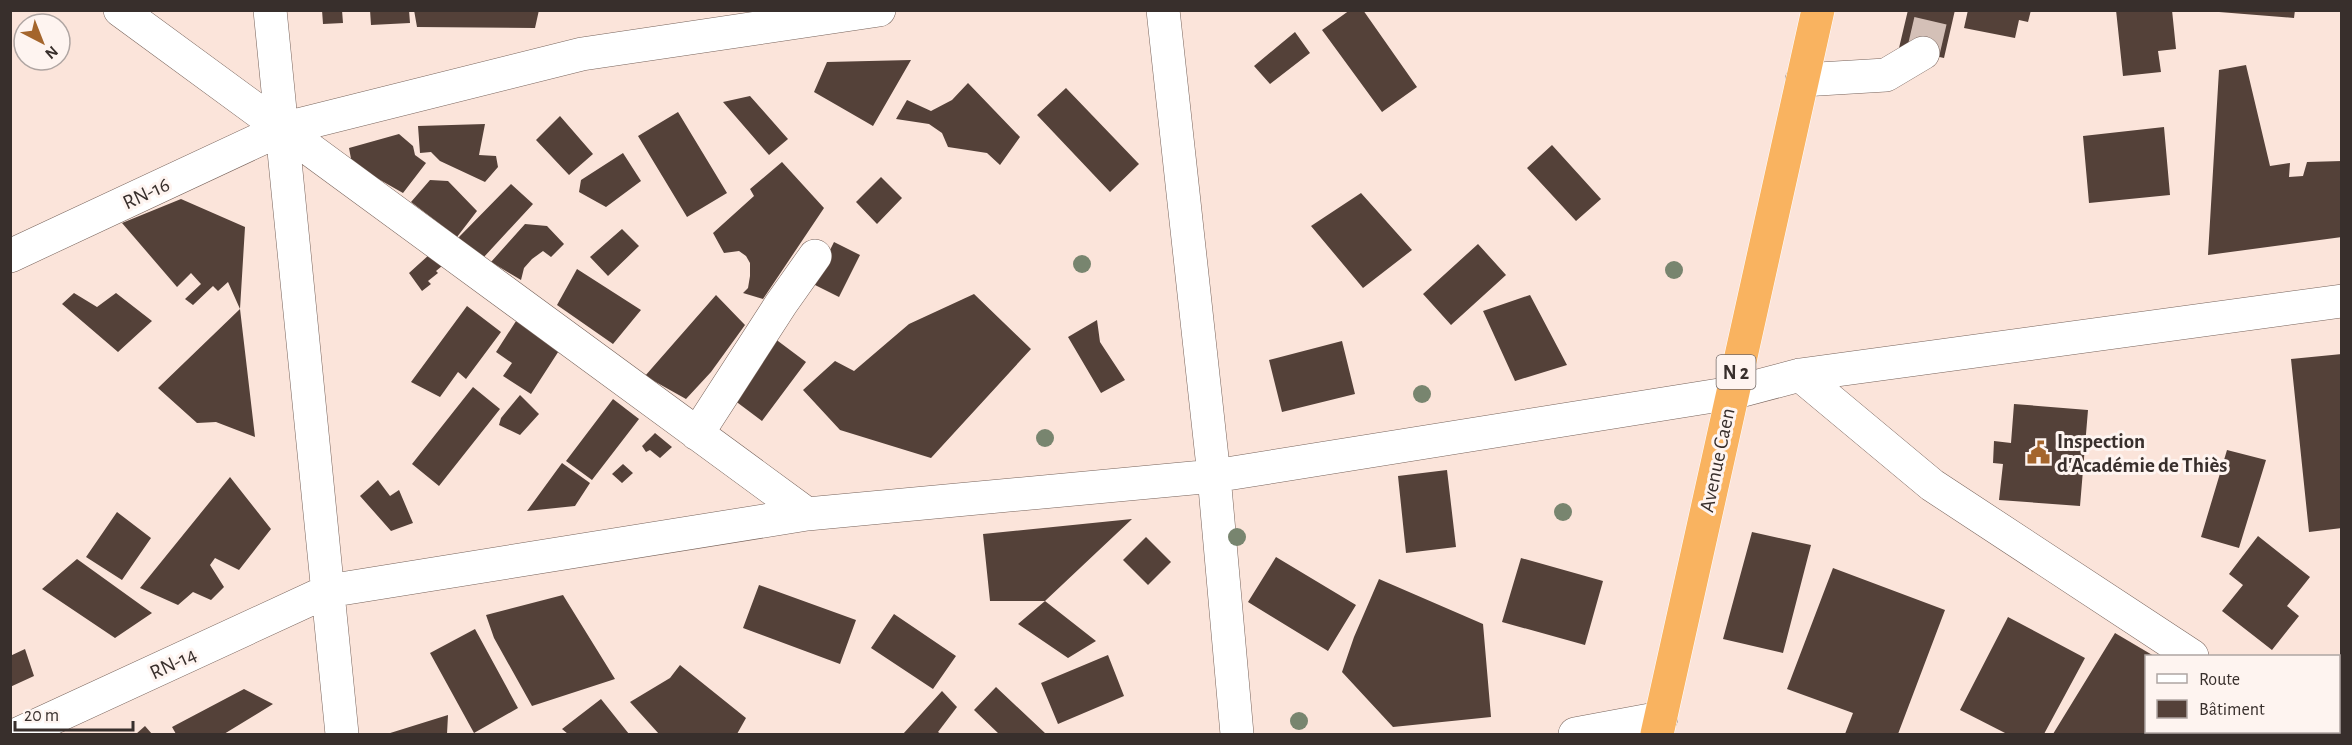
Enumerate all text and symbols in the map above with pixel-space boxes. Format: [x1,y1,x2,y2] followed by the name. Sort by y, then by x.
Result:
[12,12,72,72] north arrow
[42,43,61,62] text: N
[120,174,173,213] street label: RN-16
[1716,355,1756,389] road number: N 2
[1696,406,1739,514] street label: Avenue Caen
[2057,431,2227,476] place label: Inspection d'Académie de Thiès
[2026,440,2052,466] public building icon: Inspection d'Académie de Thiès
[147,644,200,683] street label: RN-14
[2145,655,2340,733] legend
[2199,671,2240,689] text: Route
[15,694,134,732] scale bar
[2199,701,2265,719] text: Bâtiment
[24,707,59,725] text: 20 m

